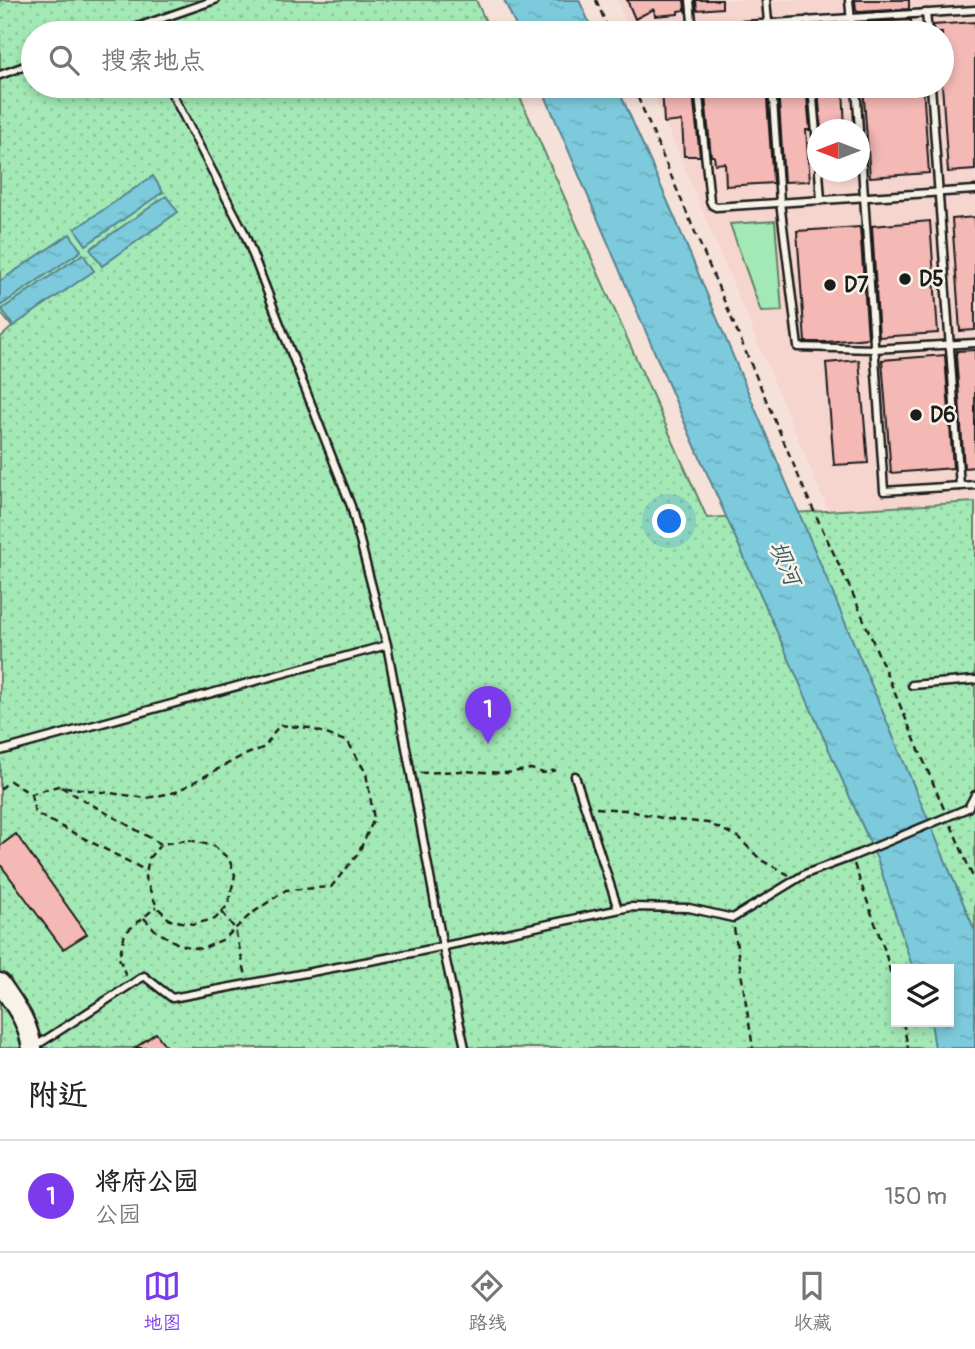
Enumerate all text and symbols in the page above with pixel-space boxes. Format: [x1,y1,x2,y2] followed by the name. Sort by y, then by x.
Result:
[21,21,954,98] search box
[45,41,83,79] icon: search
[101,45,205,77] text: 搜索地点
[807,119,870,182] north arrow
[919,266,944,293] place label: D5
[897,271,913,287] marker: D5
[844,272,869,299] place label: D7
[822,277,838,293] marker: D7
[930,402,955,429] place label: D6
[908,407,924,423] marker: D6
[652,504,686,538] your location
[763,536,809,594] water label: 坝河
[465,686,511,744] pin: 1
[891,964,954,1027] map controls
[891,964,954,1027] button: layers
[28,1077,88,1114] text: 附近
[95,1166,199,1198] text: 将府公园
[47,1182,56,1211] text: 1
[884,1182,947,1211] text: 150 m
[95,1200,141,1229] text: 公园
[143,1267,182,1335] tab: 地图
[468,1267,507,1335] tab: 路线
[793,1267,832,1335] tab: 收藏

